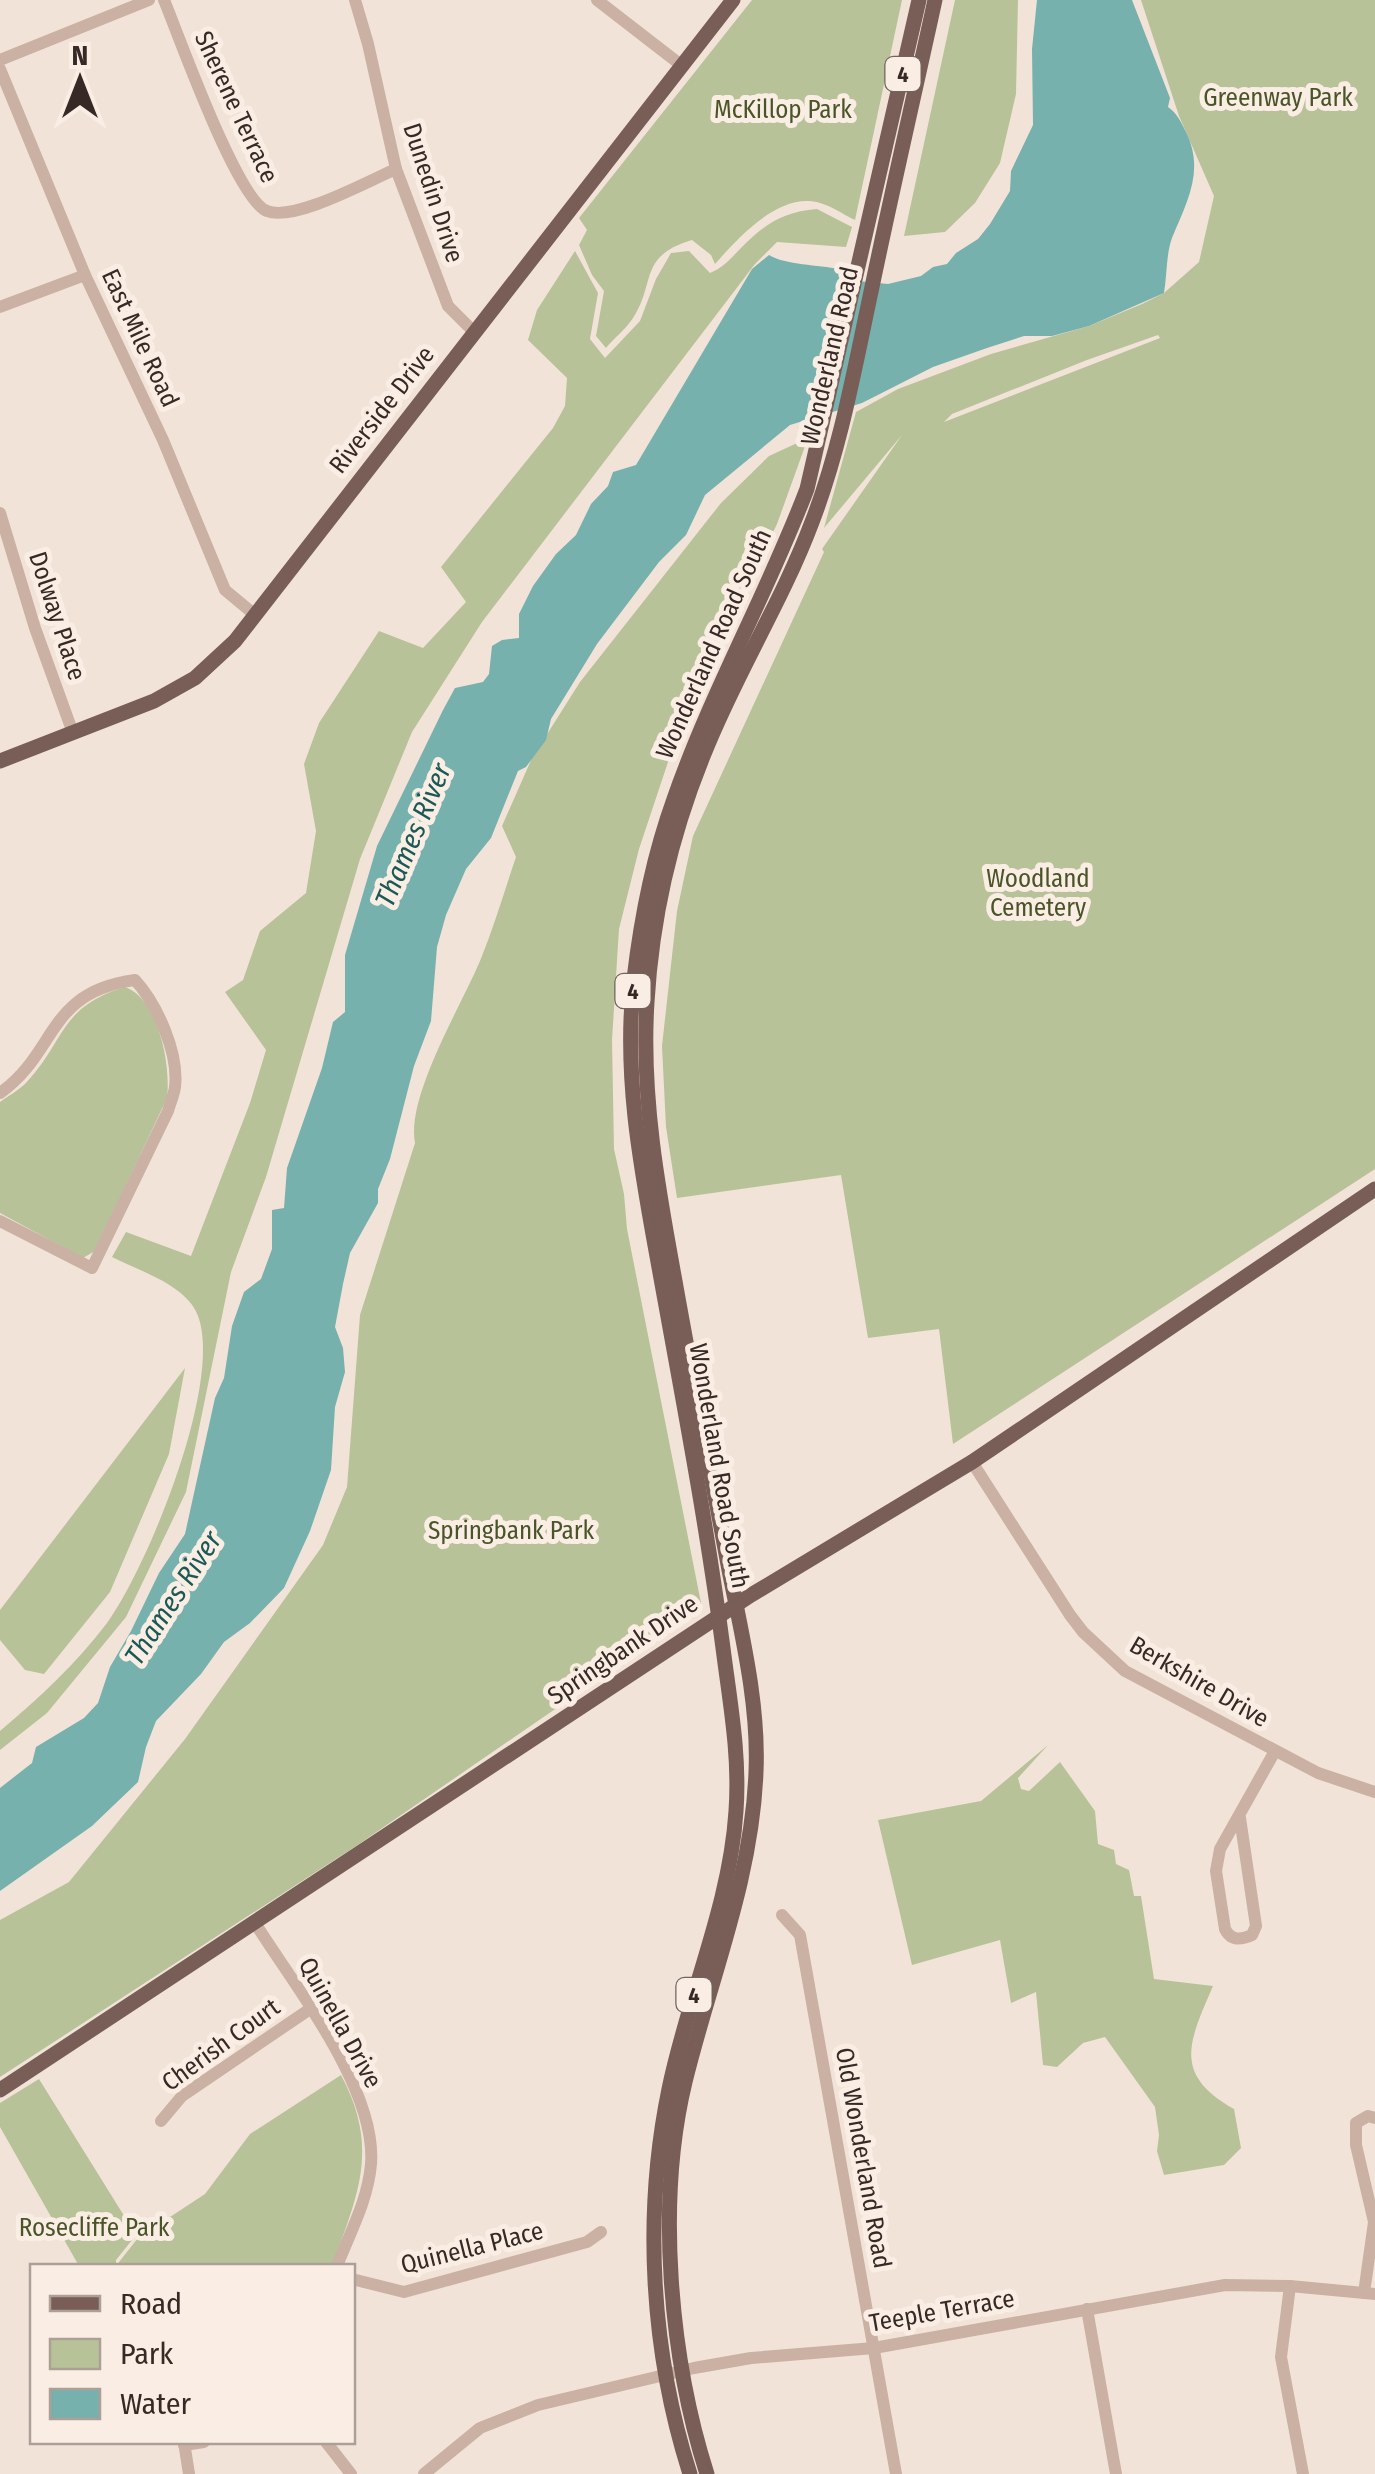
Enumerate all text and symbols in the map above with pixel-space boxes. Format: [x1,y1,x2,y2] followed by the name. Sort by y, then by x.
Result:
[188,26,284,188] street label: Sherene Terrace
[30,30,130,130] north arrow
[72,39,88,72] text: N
[886,57,920,91] road number: 4
[1203,83,1353,113] park label: Greenway Park
[714,95,852,125] park label: McKillop Park
[396,120,470,266] street label: Dunedin Drive
[95,264,185,412] street label: East Mile Road
[795,264,865,448] street label: Wonderland Road
[323,340,441,480] street label: Riverside Drive
[650,525,778,763] street label: Wonderland Road South
[22,548,92,684] street label: Dolway Place
[368,757,459,912] water label: Thames River
[986,864,1090,923] park label: Woodland Cemetery
[616,974,650,1008] road number: 4
[683,1341,755,1591] street label: Wonderland Road South
[428,1516,594,1546] park label: Springbank Park
[118,1524,229,1671] water label: Thames River
[542,1589,704,1711] street label: Springbank Drive
[1124,1630,1274,1734] street label: Berkshire Drive
[292,1952,388,2094] street label: Quinella Drive
[676,1978,712,2012] road number: 4
[156,1992,286,2098] street label: Cherish Court
[829,2045,897,2271] street label: Old Wonderland Road
[19,2213,170,2243] park label: Rosecliffe Park
[398,2216,546,2280] street label: Quinella Place
[30,2264,355,2444] legend
[867,2283,1017,2339] street label: Teeple Terrace
[120,2286,182,2322] text: Road
[120,2336,173,2372] text: Park
[120,2386,191,2422] text: Water

